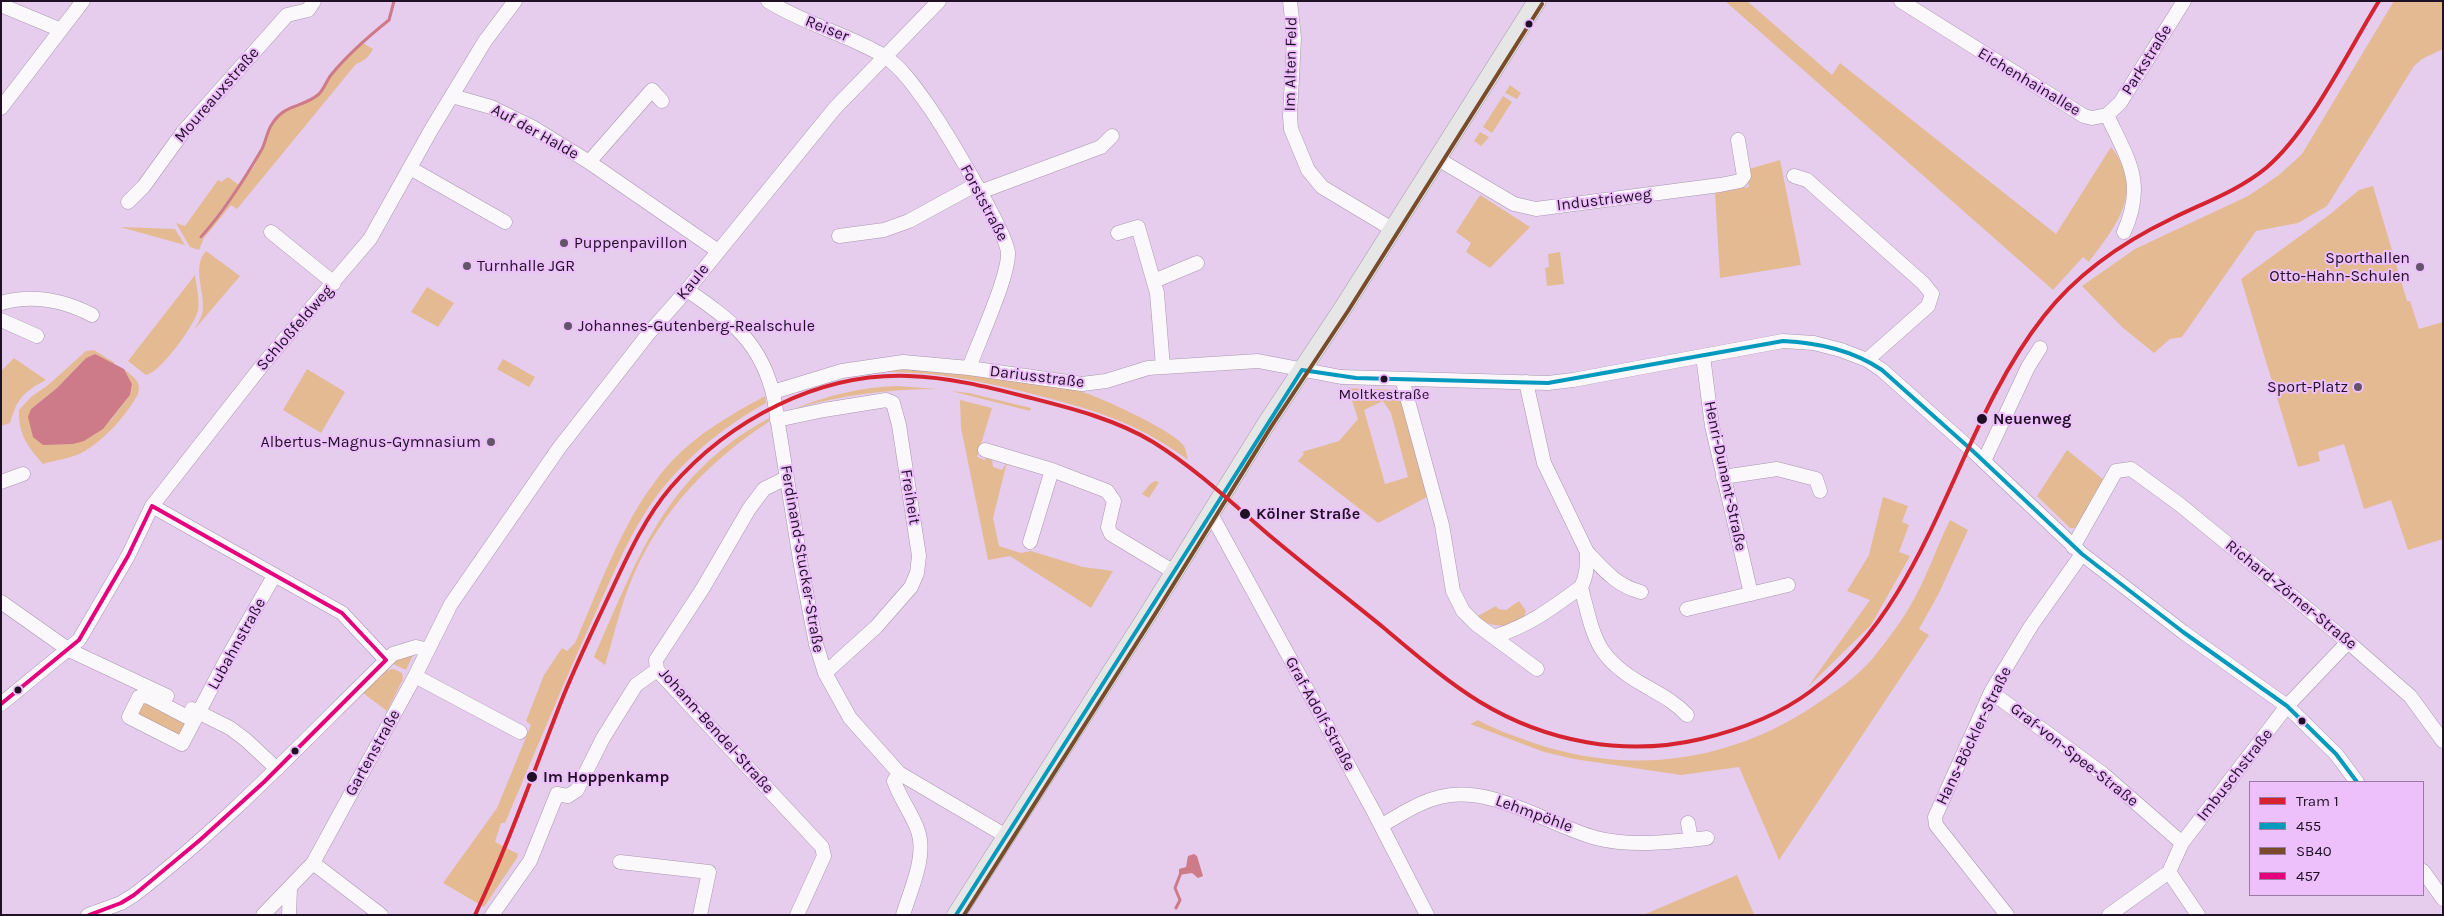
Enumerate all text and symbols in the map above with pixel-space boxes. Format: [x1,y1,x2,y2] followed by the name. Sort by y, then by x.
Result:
[802,12,852,46] street label: Reiser
[1281,16,1301,112] street label: Im Alten Feld
[1524,19,1534,29] unlabelled marker
[2118,21,2176,99] street label: Parkstraße
[170,44,264,146] street label: Moureauxstraße
[1974,44,2084,120] street label: Eichenhainallee
[488,100,582,164] street label: Auf der Halde
[956,161,1012,245] street label: Forststraße
[1556,185,1652,215] street label: Industrieweg
[574,233,687,253] place label: Puppenpavillon
[558,237,570,249] marker: Puppenpavillon
[2269,248,2410,286] place label: Sporthallen Otto-Hahn-Schulen
[477,256,575,276] place label: Turnhalle JGR
[461,260,473,272] marker: Turnhalle JGR
[673,260,713,304] street label: Kaule
[2414,261,2426,273] marker: Sporthallen Otto-Hahn-Schulen
[253,281,337,375] street label: Schloßfeldweg
[578,316,815,336] place label: Johannes-Gutenberg-Realschule
[562,320,574,332] marker: Johannes-Gutenberg-Realschule
[989,362,1085,392] street label: Dariusstraße
[1379,374,1389,384] marker: Moltkestraße
[2267,377,2348,397] place label: Sport-Platz
[2352,381,2364,393] marker: Sport-Platz
[1338,386,1430,404] place label: Moltkestraße
[1700,399,1750,553] street label: Henri-Dunant-Straße
[1993,409,2071,429] place label: Neuenweg
[1975,412,1989,426] marker: Neuenweg
[260,432,481,452] place label: Albertus-Magnus-Gymnasium
[485,436,497,448] marker: Albertus-Magnus-Gymnasium
[776,464,828,654] street label: Ferdinand-Stucker-Straße
[896,468,924,526] street label: Freiheit
[1256,504,1360,524] place label: Kölner Straße
[1238,507,1252,521] marker: Kölner Straße
[2221,536,2361,654] street label: Richard-Zörner-Straße
[204,595,270,693] street label: Lubahnstraße
[1281,654,1359,774] street label: Graf-Adolf-Straße
[655,664,777,798] street label: Johann-Bendel-Straße
[1932,664,2016,808] street label: Hans-Böckler-Straße
[13,685,23,695] unlabelled marker
[2006,699,2142,811] street label: Graf-von-Spee-Straße
[341,706,405,800] street label: Gartenstraße
[2297,716,2307,726] unlabelled marker
[2193,725,2277,825] street label: Imbuschstraße
[290,746,300,756] unlabelled marker
[543,767,669,787] place label: Im Hoppenkamp
[525,770,539,784] marker: Im Hoppenkamp
[2249,781,2424,896] legend
[1493,791,1575,837] street label: Lehmpöhle
[2296,792,2339,810] text: Tram 1
[2296,817,2321,835] text: 455
[2296,842,2332,860] text: SB40
[2296,867,2320,885] text: 457

